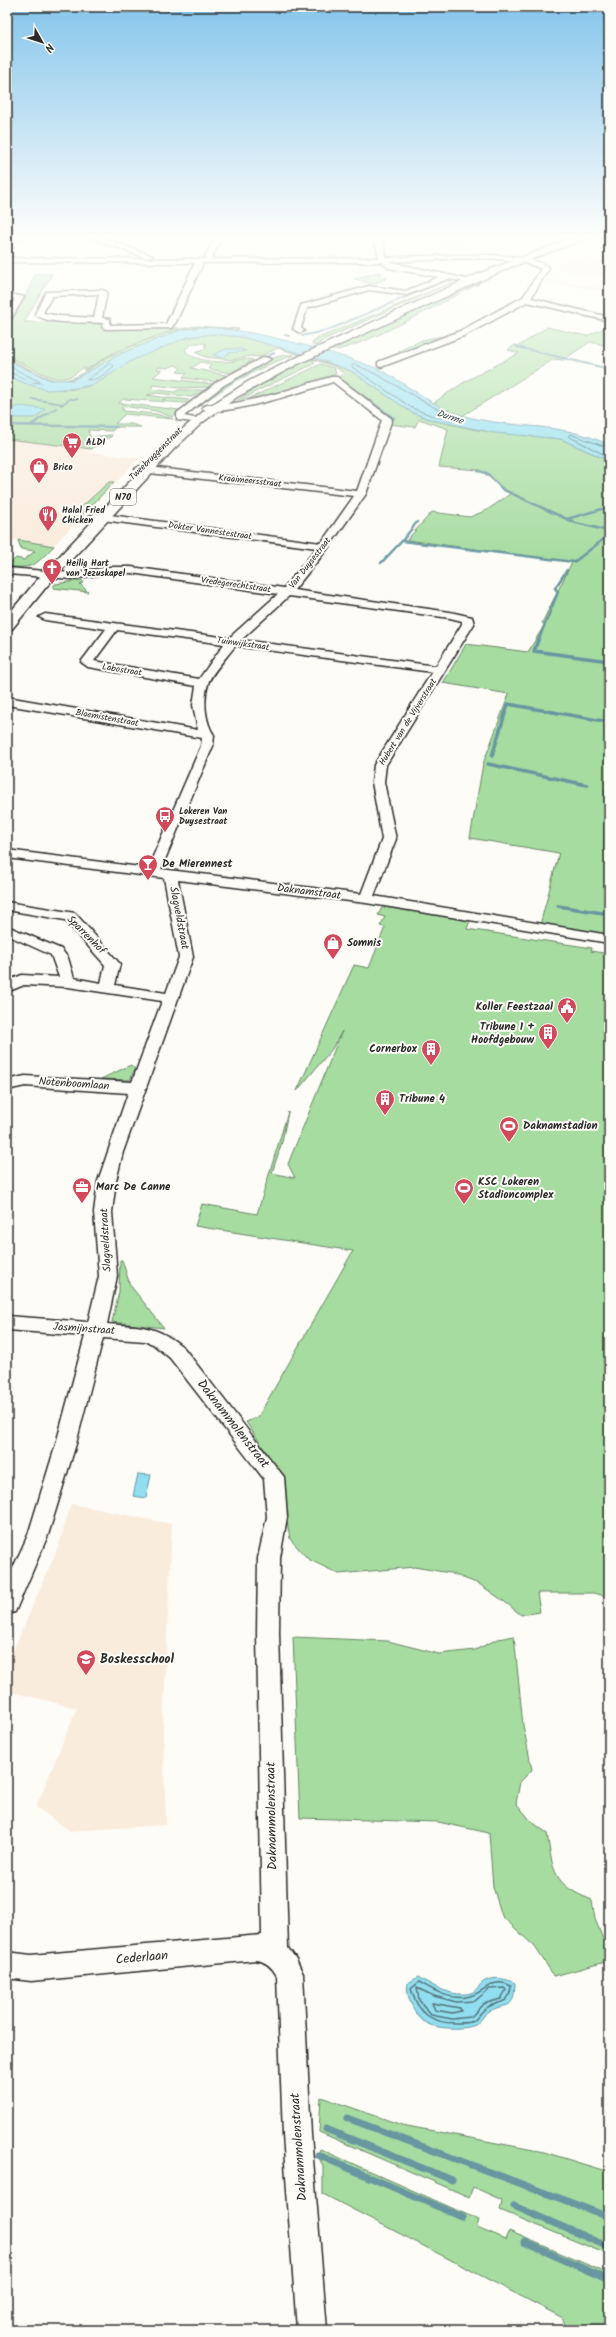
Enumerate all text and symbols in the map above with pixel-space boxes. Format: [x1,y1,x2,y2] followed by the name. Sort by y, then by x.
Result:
[22,22,62,62] north arrow
[40,39,58,56] text: N
[435,405,467,429] water label: Durme
[126,423,187,484] street label: Tweebruggenstraat
[61,431,83,459] supermarket icon: ALDI
[86,435,106,450] place label: ALDI
[28,456,50,484] shop icon: Brico
[53,460,73,475] place label: Brico
[218,470,283,492] street label: Kraaimeersstraat
[110,489,136,505] road number: N70
[62,503,105,528] place label: Halal Fried Chicken
[37,504,59,532] restaurant icon: Halal Fried Chicken
[167,518,253,544] street label: Dokter Vannestestraat
[285,534,335,592] street label: Van Duysestraat
[66,556,126,581] place label: Heilig Hart van Jezuskapel
[41,557,63,585] church icon: Heilig Hart van Jezuskapel
[200,573,272,597] street label: Vredegerechtstraat
[216,633,271,655] street label: Tuinwijkstraat
[101,659,144,681] street label: Labostraat
[375,675,441,768] street label: Hubert van de Vijverstraat
[74,705,140,731] street label: Bloemistenstraat
[179,804,228,829] place label: Lokeren Van Duysestraat
[154,805,176,833] bus stop icon: Lokeren Van Duysestraat
[137,853,159,881] bar icon: De Mierennest
[162,855,234,873] place label: De Mierennest
[276,879,343,905] street label: Daknamstraat
[164,885,194,952] street label: Slagveldstraat
[62,911,111,960] street label: Sparrenhof
[322,932,344,960] shop icon: Somnis
[347,934,382,952] place label: Somnis
[556,996,578,1024] public building icon: Koller Feestzaal
[476,998,553,1016] place label: Koller Feestzaal
[471,1018,534,1049] place label: Tribune 1 + Hoofdgebouw
[537,1022,559,1050] building icon: Tribune 1 + Hoofdgebouw
[420,1038,442,1066] building icon: Cornerbox
[369,1040,418,1058] place label: Cornerbox
[38,1073,110,1095] street label: Notenboomlaan
[374,1088,396,1116] building icon: Tribune 4
[399,1090,445,1108] place label: Tribune 4
[498,1115,520,1143] sports icon: Daknamstadion
[523,1117,598,1135] place label: Daknamstadion
[478,1173,554,1204] place label: KSC Lokeren Stadioncomplex
[71,1176,93,1204] office icon: Marc De Canne
[453,1177,475,1205] sports icon: KSC Lokeren Stadioncomplex
[96,1178,171,1196] place label: Marc De Canne
[95,1207,117,1272] street label: Slagveldstraat
[52,1318,116,1340] street label: Jasmijnstraat
[191,1375,275,1474] street label: Daknammolenstraat
[75,1648,97,1676] school or university icon: Boskesschool
[100,1649,175,1670] place label: Boskesschool
[261,1761,283,1870] street label: Daknammolenstraat
[115,1945,169,1971] street label: Cederlaan
[285,2091,313,2202] street label: Daknammolenstraat

